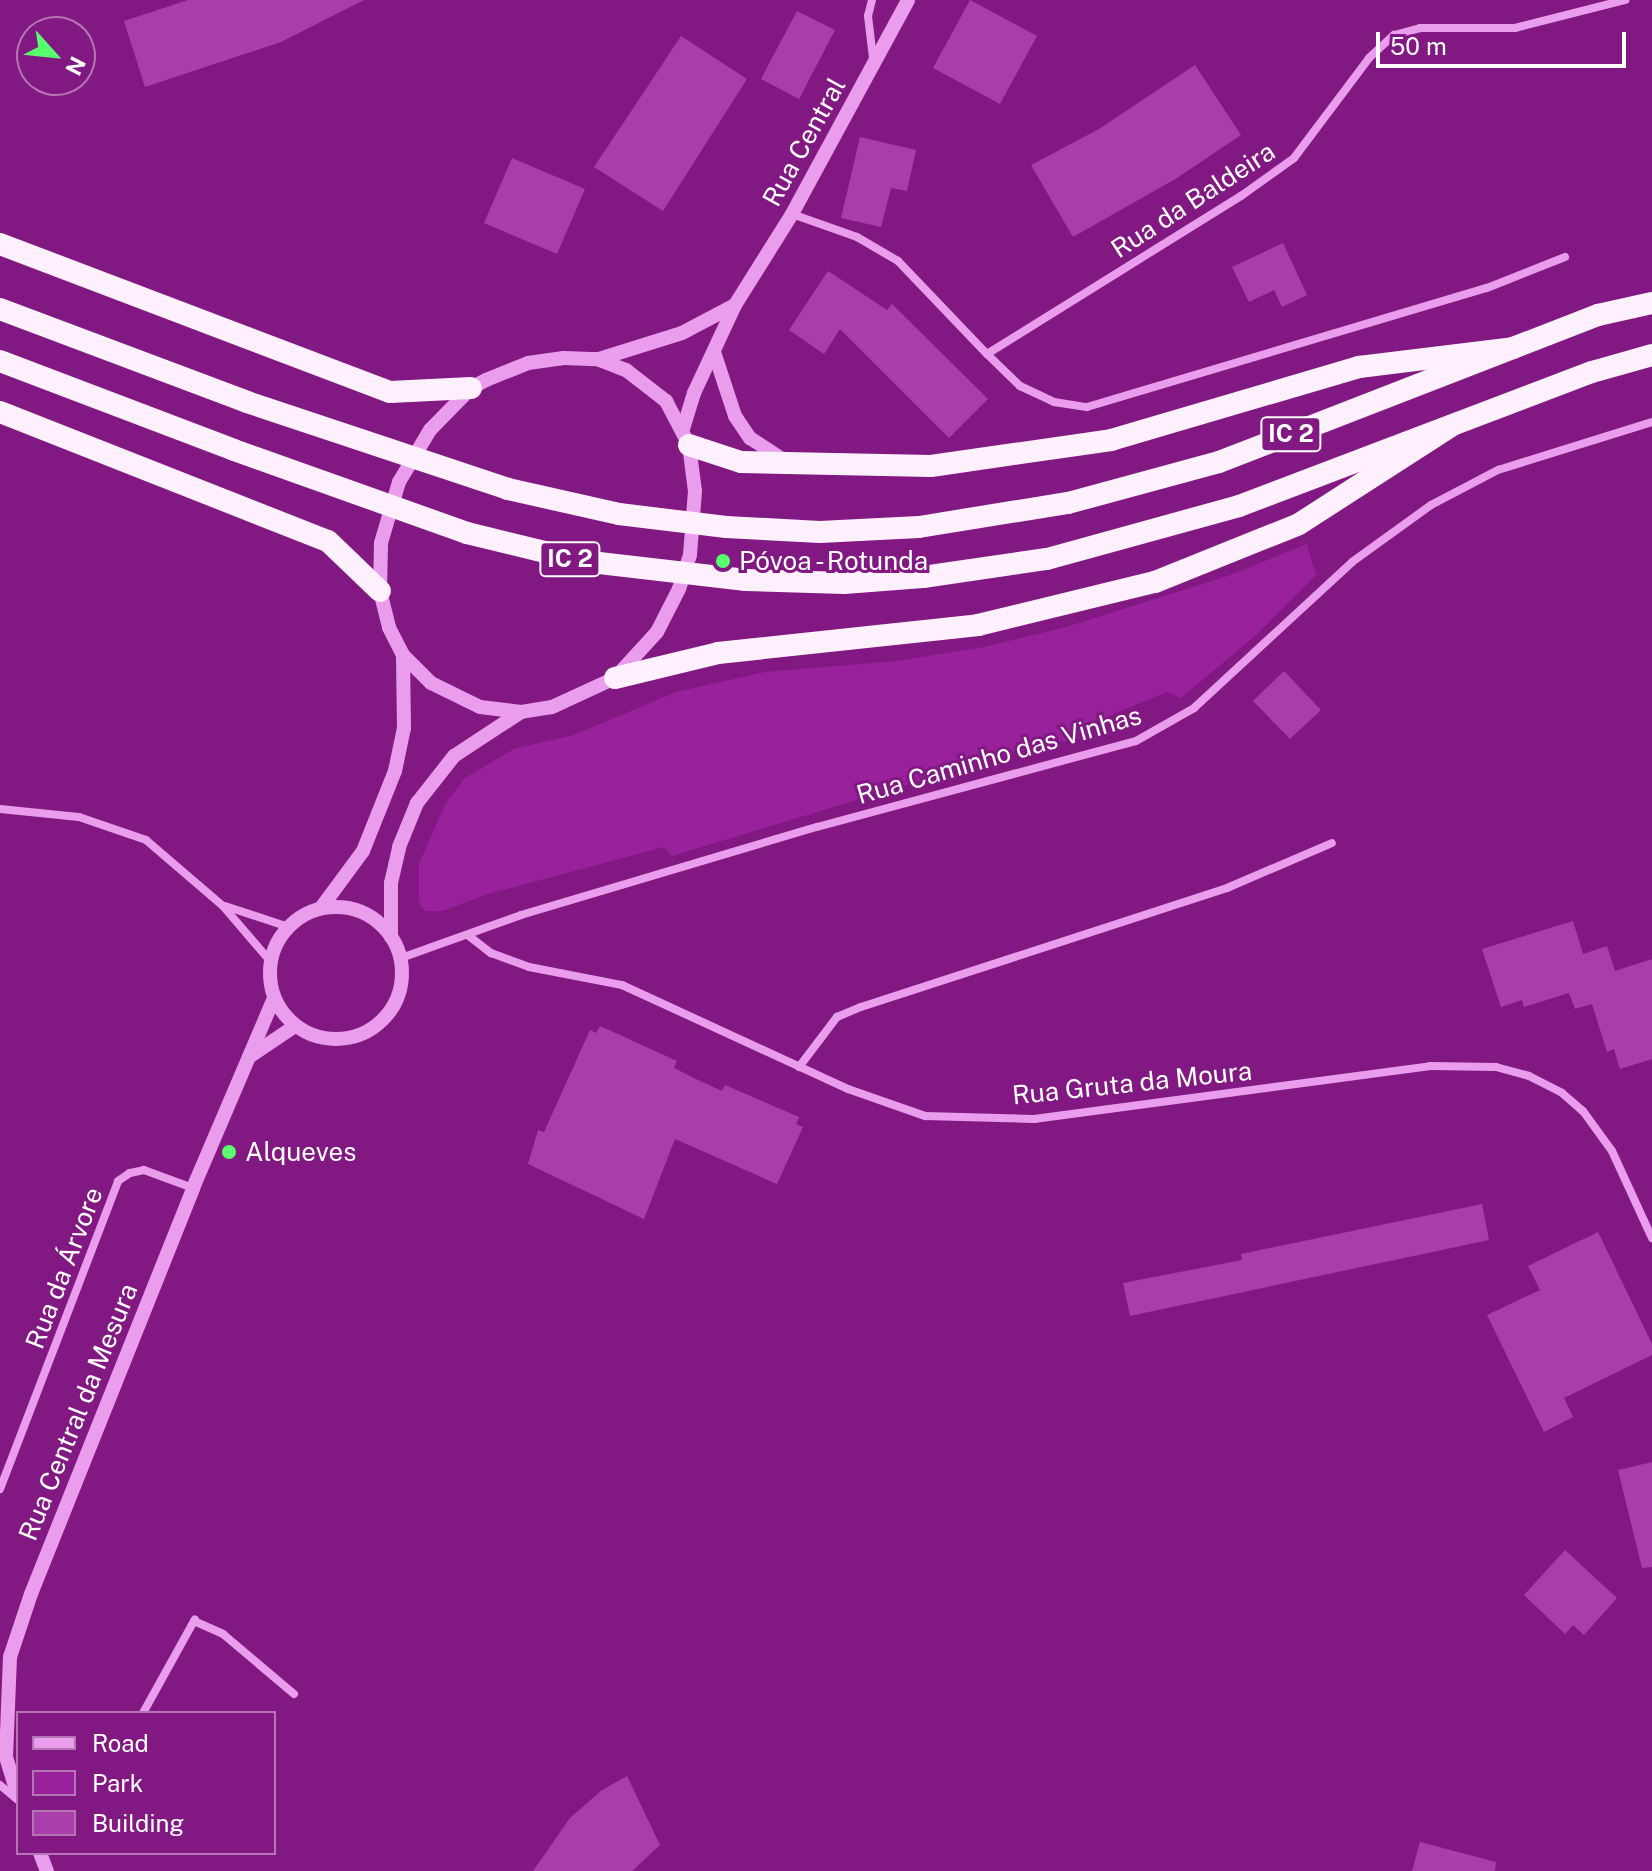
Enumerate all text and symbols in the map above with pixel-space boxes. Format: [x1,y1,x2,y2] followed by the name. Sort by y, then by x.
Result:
[16,16,96,96] north arrow
[1380,16,1630,66] scale bar
[1390,32,1447,60] text: 50 m
[60,52,91,80] text: N
[756,72,852,212] street label: Rua Central
[1105,135,1281,265] street label: Rua da Baldeira
[1259,414,1323,454] road number: IC 2
[538,539,602,579] road number: IC 2
[739,545,935,577] place label: Póvoa - Rotunda
[714,552,732,570] marker: Póvoa - Rotunda
[852,699,1146,811] street label: Rua Caminho das Vinhas
[1010,1055,1254,1111] street label: Rua Gruta da Moura
[245,1136,356,1168] place label: Alqueves
[220,1143,238,1161] marker: Alqueves
[19,1183,109,1353] street label: Rua da Árvore
[12,1279,144,1545] street label: Rua Central da Mesura
[16,1711,276,1855] legend
[92,1729,149,1757] text: Road
[92,1769,143,1797] text: Park
[92,1809,184,1837] text: Building

